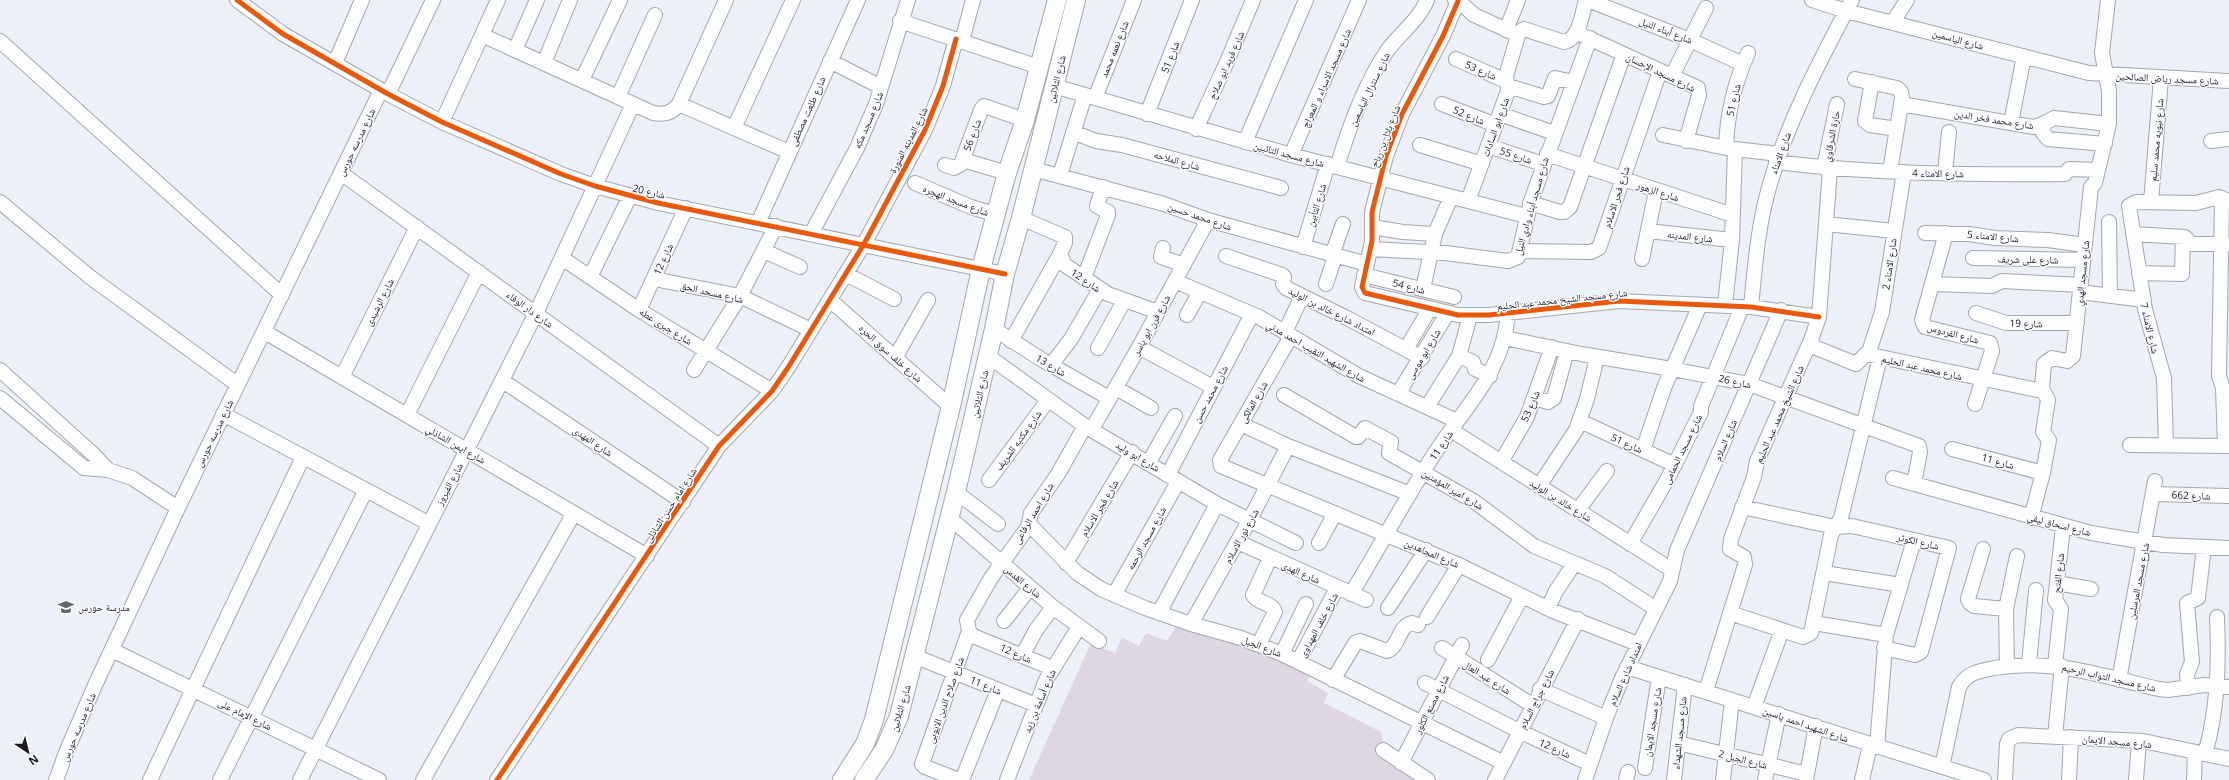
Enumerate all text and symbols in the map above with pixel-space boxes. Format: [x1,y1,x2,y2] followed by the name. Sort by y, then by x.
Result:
[1637,13,1695,47] street label: شارع أبناء النيل
[1096,18,1132,79] street label: شارع نعمه محمد
[1931,25,1986,53] street label: شارع الياسمين
[1298,26,1354,130] street label: شارع مسجد الاسراء و المعراج
[1205,28,1247,101] street label: شارع فريد ابو صلاح
[1158,39,1183,75] street label: شارع 51
[1345,49,1393,128] street label: شارع سنترال الياسمين
[1624,49,1698,95] street label: شارع مسجد الإحسان
[1043,53,1069,104] street label: شارع الثلاثين
[1463,57,1499,83] street label: شارع 53
[2115,68,2219,88] street label: شارع مسجد رياض الصالحين
[785,74,829,148] street label: شارع طلعت مصطفى
[1722,82,1744,118] street label: شارع 51
[850,89,886,151] street label: شارع مسجد مكه
[1478,95,1512,158] street label: شارع ابو السادات
[2145,98,2168,182] street label: شارع نبويه محمد سليم
[1367,102,1403,169] street label: شارع بلال بن رباح
[1451,102,1487,128] street label: شارع 52
[885,104,931,176] street label: شارع المدينه المنورة
[334,106,379,178] street label: شارع مدرسه حورس
[1953,106,2035,132] street label: شارع محمد فخر الدين
[1819,108,1844,163] street label: حارة الشرقاوي
[960,117,984,153] street label: شارع 56
[1766,130,1794,176] street label: شارع الامناء
[1252,138,1326,170] street label: شارع مسجد التائبين
[1498,143,1534,167] street label: شارع 55
[1152,147,1202,173] street label: شارع الملاحه
[1510,155,1553,257] street label: شارع مسجد أبناء وادي النيل
[1599,164,1634,230] street label: شارع فجر الاسلام
[1912,166,1964,180] street label: شارع الامناء 4
[1634,177,1681,205] street label: شارع الزهور
[631,180,667,202] street label: شارع 20
[921,181,992,219] street label: شارع مسجد الهجره
[1303,181,1329,228] street label: شارع التأبين
[1166,199,1234,234] street label: شارع محمد حسين
[1666,227,1714,245] street label: شارع المدينه
[1967,227,2020,245] street label: شارع الامناء 5
[1878,237,1900,291] street label: شارع الامناء 2
[2072,239,2094,307] street label: شارع مسجد الهدي
[650,241,677,277] street label: شارع 12
[1997,251,2059,267] street label: شارع على شريف
[1068,265,1104,295] street label: شارع 12
[1391,275,1427,297] street label: شارع 54
[361,276,397,328] street label: شارع الرشيدى
[679,278,745,306] street label: شارع مسجد الحق
[1286,283,1378,339] street label: امتداد شارع خالد بن الوليد
[1496,285,1629,314] street label: شارع مسجد الشيخ محمد عبد الحليم
[504,287,557,331] street label: شارع دار الوفاء
[1128,292,1174,359] street label: شارع فرن ابو ياسر
[2137,301,2163,355] street label: شارع الامناء 7
[637,304,695,348] street label: شارع جبرى عطه
[2009,316,2043,330] street label: شارع 19
[1263,317,1368,387] street label: شارع الشهيد النقيب احمد مدني
[1926,319,1981,347] street label: شارع الفردوس
[856,321,926,386] street label: شارع خلف سوق الحره
[1402,326,1444,382] street label: شارع ابو موسى
[1033,351,1069,380] street label: شارع 13
[1880,351,1964,384] street label: شارع محمد عبد الحليم
[1189,362,1231,425] street label: شارع محمد حسن
[1751,362,1808,466] street label: شارع الشيخ محمد عبد الحليم
[967,368,991,419] street label: شارع الثلاثين
[1717,371,1753,391] street label: شارع 26
[1235,378,1271,426] street label: شارع المالكى
[1517,388,1543,424] street label: شارع 53
[192,397,237,469] street label: شارع مدرسه حورس
[991,407,1045,473] street label: شارع مكتبه الشريف
[1659,411,1705,486] street label: شارع مسجد الحمامى
[1710,417,1741,463] street label: شارع السلام
[423,421,489,468] street label: شارع ايمن الشاذلي
[570,423,616,460] street label: شارع المهدى
[1426,427,1456,463] street label: شارع 11
[1609,430,1645,456] street label: شارع 51
[1113,437,1163,475] street label: شارع ابو وليد
[1980,450,2016,472] street label: شارع 11
[432,460,466,509] street label: شارع الفيروز
[640,464,701,546] street label: شارع امام حسن الشاذلى
[1420,465,1487,513] street label: شارع امير المؤمنين
[1527,475,1595,525] street label: شارع خالد بن الوليد
[1076,477,1123,540] street label: شارع فجر الاسلام
[1009,479,1057,546] street label: شارع احمد الرفاعى
[2171,487,2211,503] street label: شارع 662
[1123,503,1169,572] street label: شارع مسجد الرحمه
[1220,506,1263,566] street label: شارع نور الاسلام
[2025,509,2093,541] street label: شارع اسحاق ليفي
[1895,529,1941,553] street label: شارع الكوثر
[1402,535,1462,571] street label: شارع المجاهدين
[2124,541,2152,621] street label: شارع مسجد المرسلين
[2049,552,2067,594] street label: شارع الفتح
[1279,557,1323,587] street label: شارع الهدى
[1001,561,1045,601] street label: شارع القدس
[1295,590,1341,660] street label: شارع خلف المهداوى
[57,598,75,616] school or university icon: مدرسة حورس
[78,600,130,614] place label: مدرسة حورس
[1240,632,1284,660] street label: شارع الجبل
[998,640,1034,666] street label: شارع 12
[1605,640,1646,708] street label: امتداد شارع السلام
[923,654,967,745] street label: شارع صلاح الدين الايوبى
[1460,657,1514,697] street label: شارع عبد العال
[2060,659,2158,696] street label: شارع مسجد التواب الرحيم
[1515,666,1558,732] street label: شارع جراج السلام
[1019,667,1059,735] street label: شارع أسامة بن زيد
[968,672,1004,698] street label: شارع 11
[1410,672,1452,737] street label: شارع مصنع الكلور
[886,682,914,733] street label: شارع الثلاثين
[1640,686,1664,758] street label: شارع مسجد الايمان
[57,690,99,764] street label: شارع مدرسه حورس
[215,695,275,734] street label: شارع الإمام على
[1668,695,1690,770] street label: شارع مسجد الشهداء
[1761,703,1851,745] street label: شارع الشهيد احمد ياسين
[2081,731,2153,751] street label: شارع مسجد الايمان
[8,732,48,772] north arrow
[1537,735,1573,761] street label: شارع 12
[1717,746,1769,772] street label: شارع الجبل 2
[26,752,42,769] text: N

